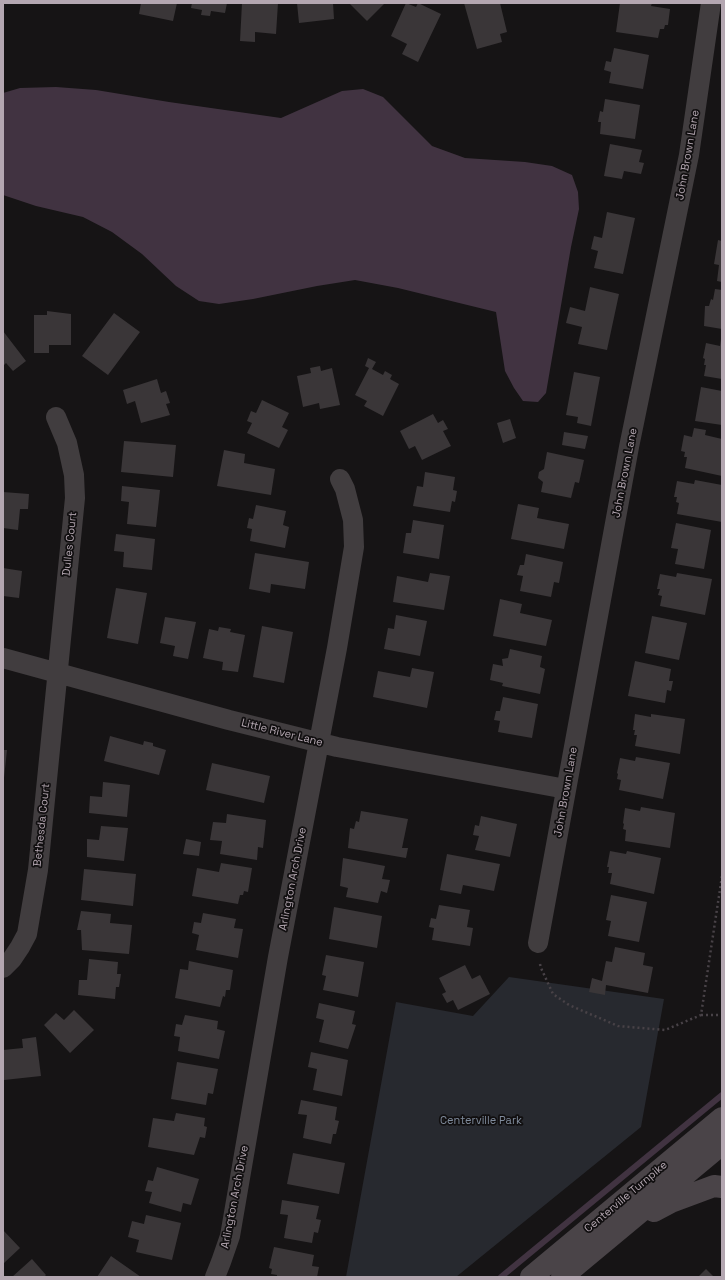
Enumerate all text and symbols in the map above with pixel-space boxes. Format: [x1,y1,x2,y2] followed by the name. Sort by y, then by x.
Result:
[674,109,702,201] street label: John Brown Lane
[610,427,640,519] street label: John Brown Lane
[60,511,80,577] street label: Dulles Court
[240,716,324,750] street label: Little River Lane
[552,746,580,838] street label: John Brown Lane
[31,783,53,867] street label: Bethesda Court
[277,826,309,932] street label: Arlington Arch Drive
[440,1114,522,1128] park label: Centerville Park
[219,1144,251,1250] street label: Arlington Arch Drive
[582,1158,670,1236] street label: Centerville Turnpike

